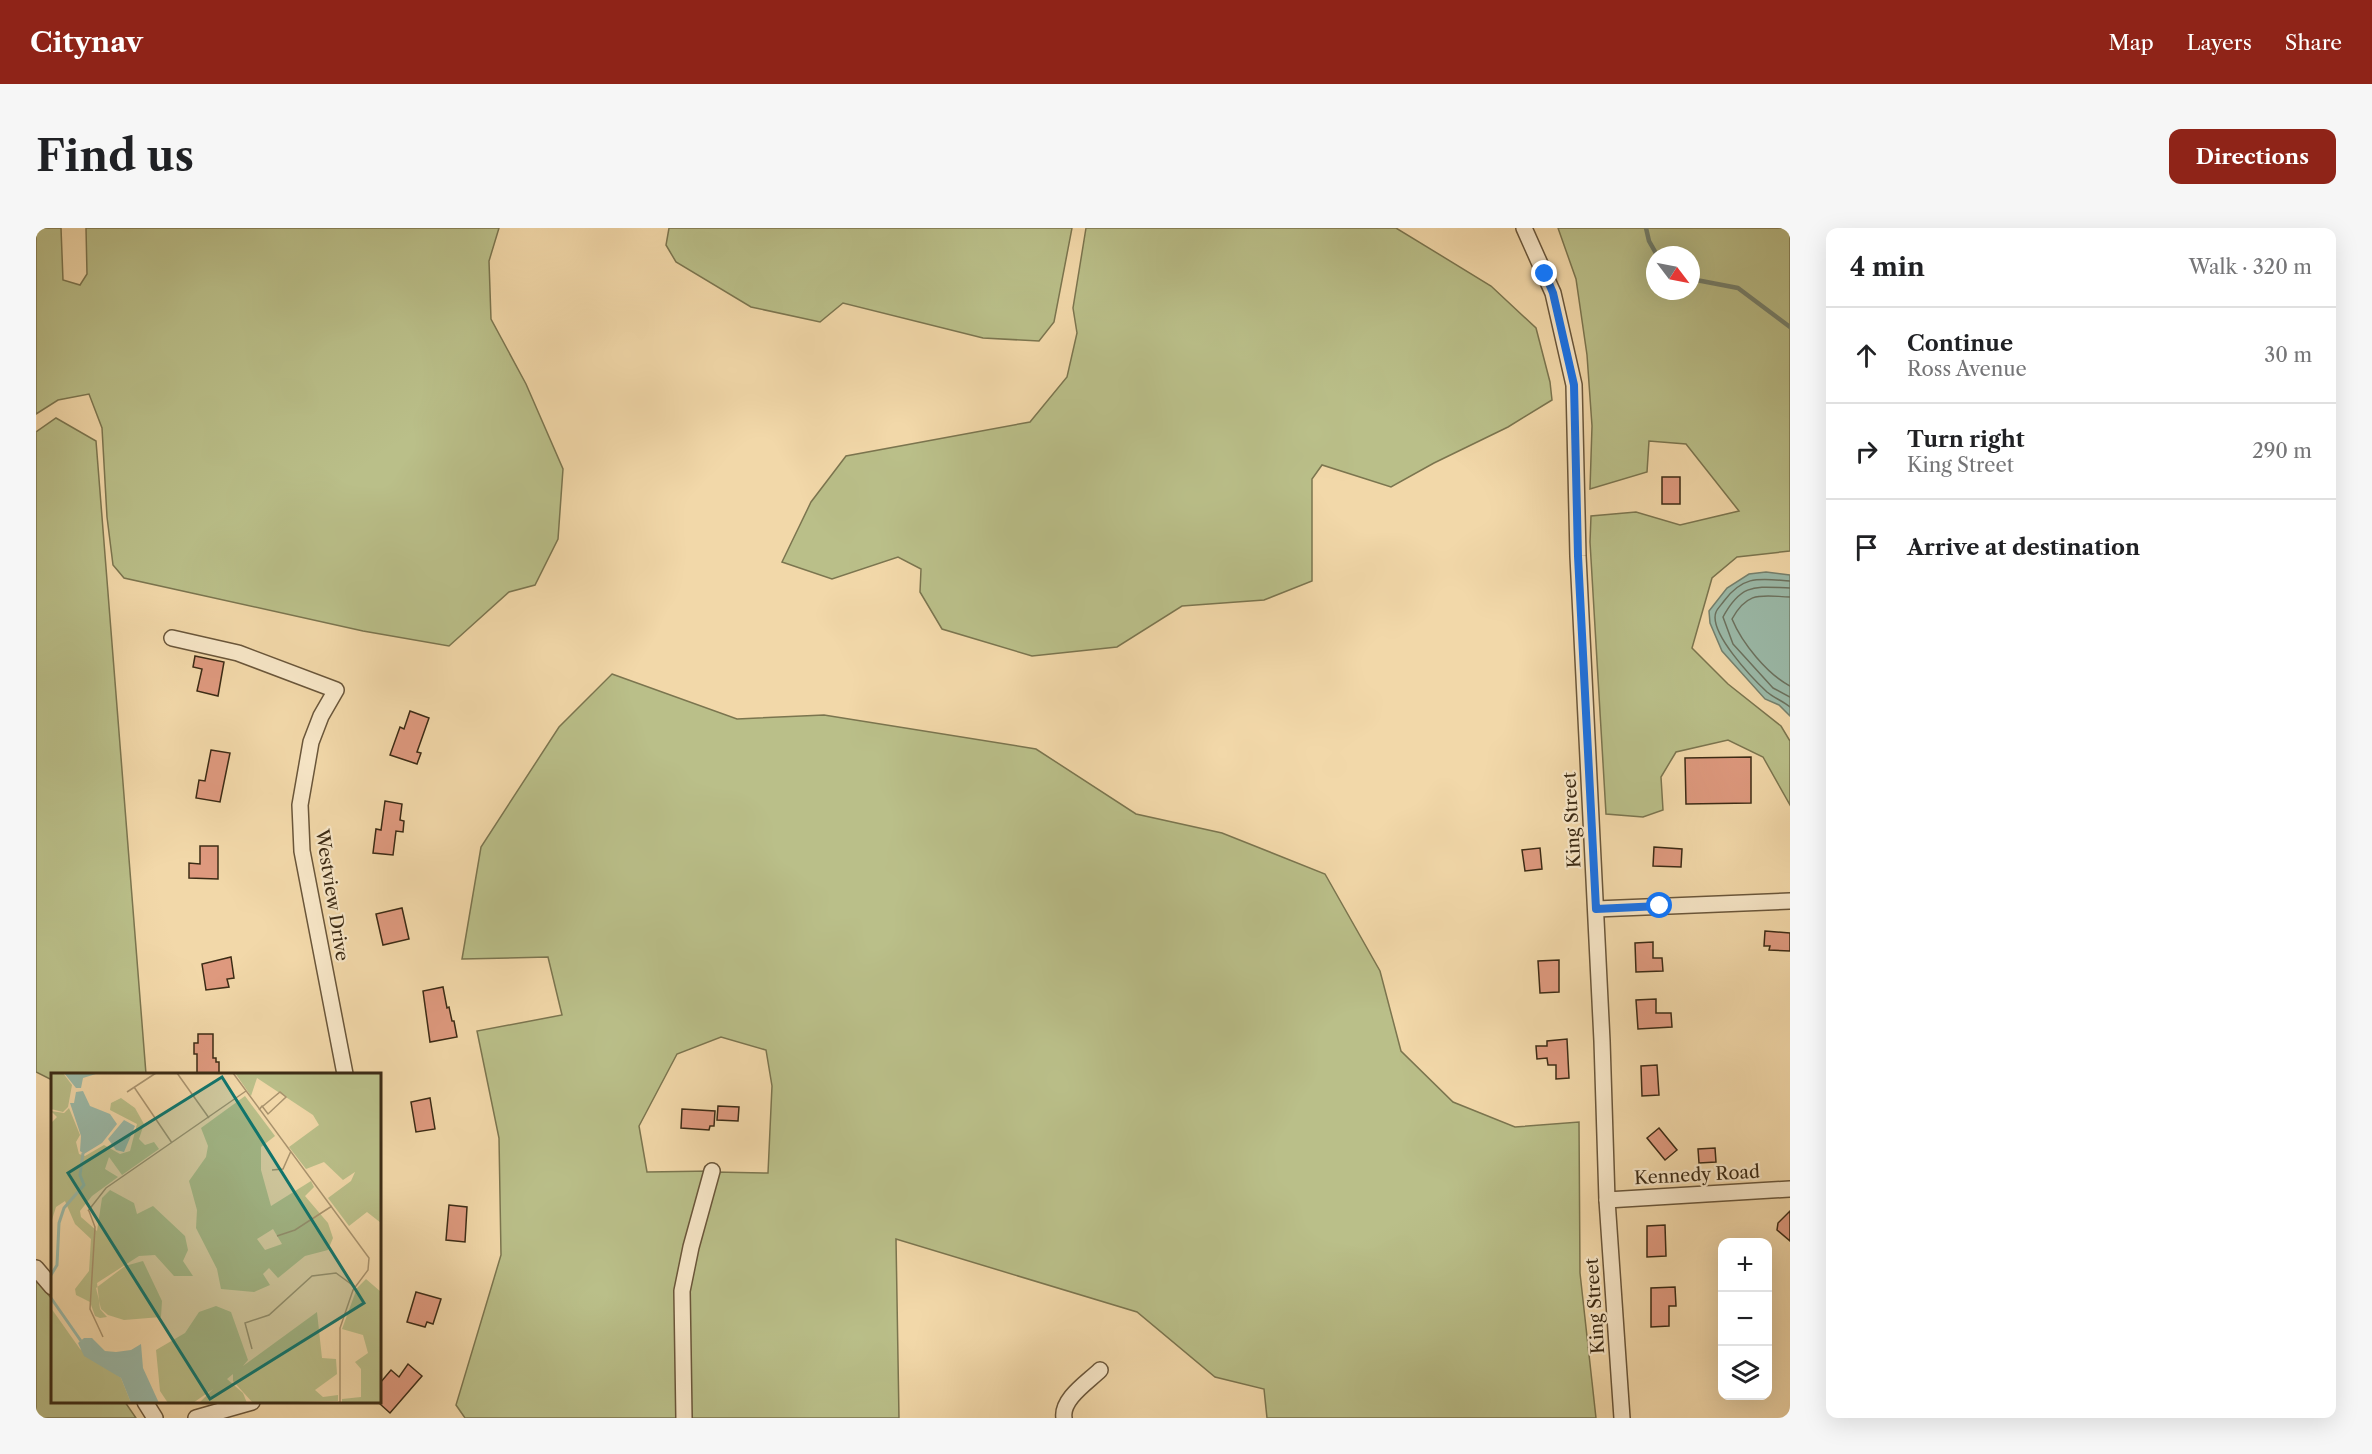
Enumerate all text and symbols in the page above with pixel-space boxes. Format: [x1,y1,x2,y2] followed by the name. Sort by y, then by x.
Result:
[30,25,143,59] text: Citynav
[2109,30,2154,55] text: Map
[2187,30,2252,55] text: Layers
[2285,30,2342,55] text: Share
[2169,129,2336,184] button: Directions
[36,130,194,182] text: Find us
[1646,246,1700,300] north arrow
[1850,251,1925,283] text: 4 min
[2189,255,2312,279] text: Walk · 320 m
[1531,260,1557,286] route end
[1907,330,2013,357] text: Continue
[1850,339,1883,372] icon: ahead
[2264,343,2312,367] text: 30 m
[1907,357,2027,381] text: Ross Avenue
[1907,426,2025,453] text: Turn right
[1850,435,1883,468] icon: right
[2252,439,2312,463] text: 290 m
[1907,453,2014,477] text: King Street
[1850,531,1883,564] icon: arrive
[1907,534,2140,561] text: Arrive at destination
[1558,771,1585,869] street label: King Street
[311,826,353,963] street label: Westview Drive
[1646,892,1672,918] route start
[51,1073,381,1403] inset map
[1634,1161,1760,1189] street label: Kennedy Road
[1718,1238,1772,1400] map controls
[1718,1238,1772,1292] button: +
[1581,1257,1609,1355] street label: King Street
[1718,1292,1772,1346] button: −
[1718,1346,1772,1400] button: layers

